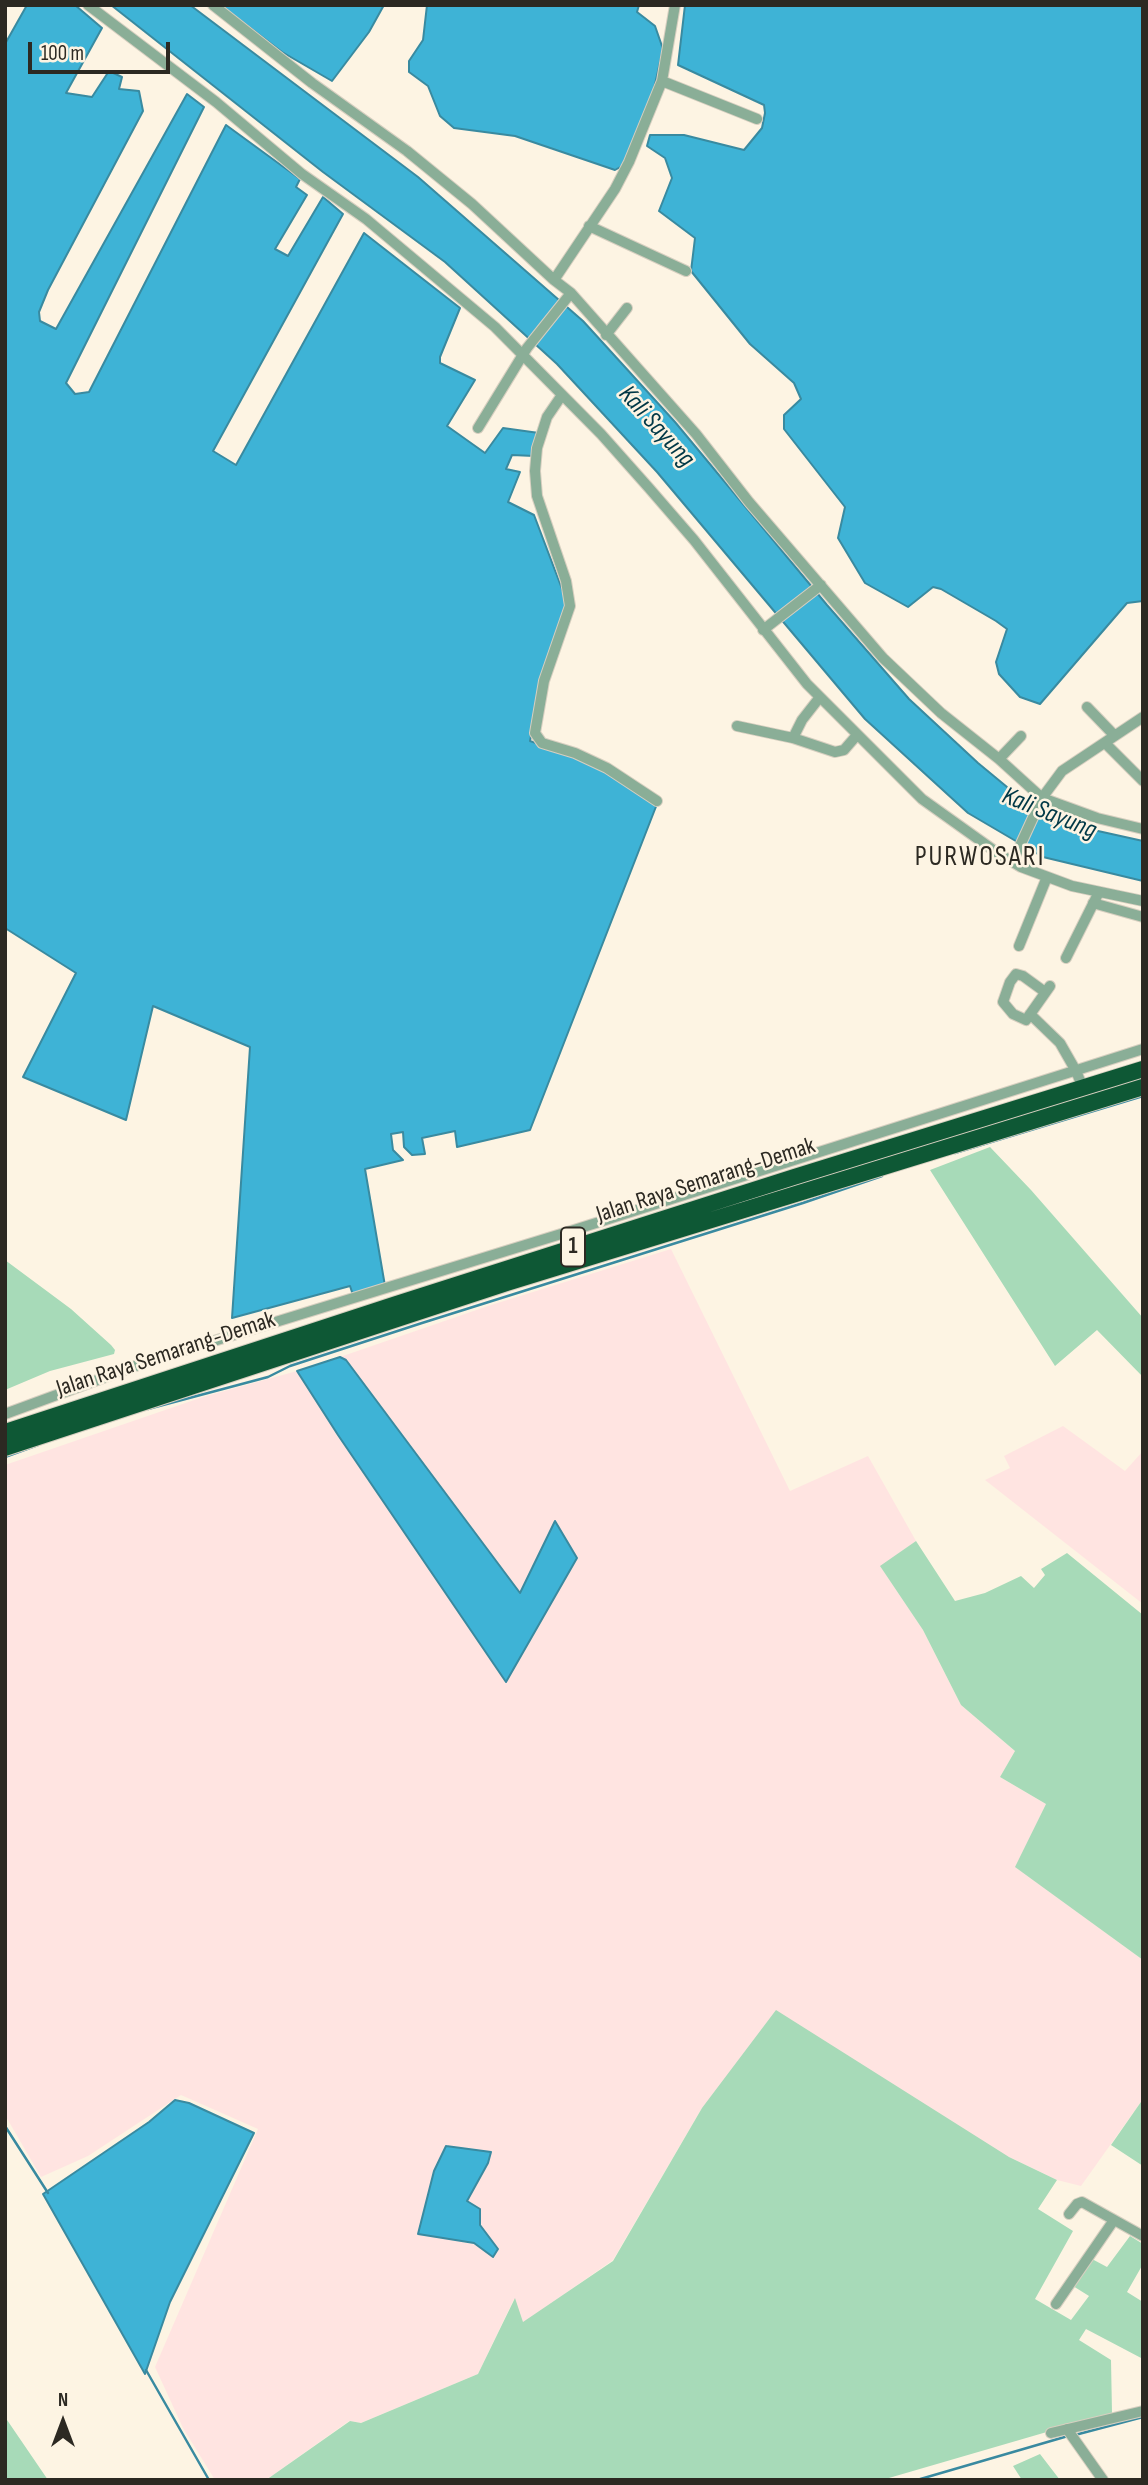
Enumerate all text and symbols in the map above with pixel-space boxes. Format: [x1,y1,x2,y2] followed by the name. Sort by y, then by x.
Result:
[32,28,173,72] scale bar
[41,41,84,66] text: 100 m
[611,380,701,474] water label: Kali Sayung
[997,781,1101,847] water label: Kali Sayung
[916,841,1044,875] district label: PURWOSARI
[593,1132,819,1230] street label: Jalan Raya Semarang-Demak
[561,1228,585,1266] road number: 1
[53,1306,279,1404] street label: Jalan Raya Semarang-Demak
[28,2387,98,2457] north arrow
[58,2389,68,2412] text: N

